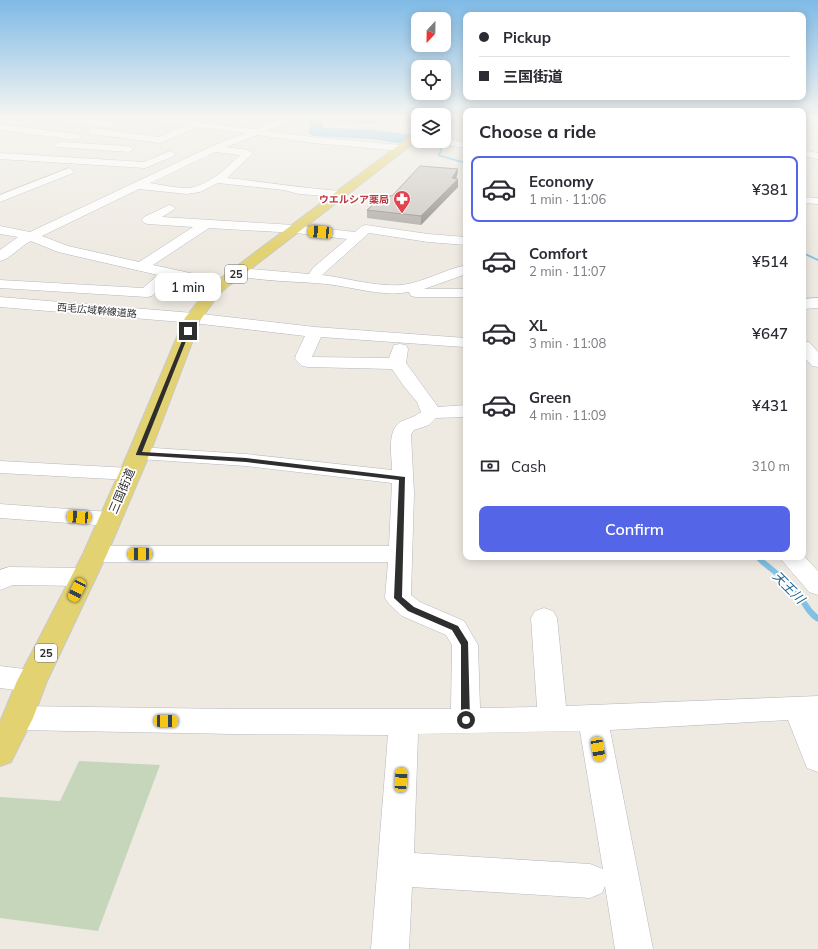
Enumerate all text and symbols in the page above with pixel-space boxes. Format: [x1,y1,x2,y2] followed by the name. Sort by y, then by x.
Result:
[411,12,451,52] north arrow
[411,12,451,148] map controls
[503,28,551,47] text: Pickup
[411,60,451,100] button: locate
[503,67,563,86] text: 三国街道
[411,108,451,148] button: layers
[479,120,596,143] text: Choose a ride
[481,171,517,207] icon: car
[529,172,594,191] text: Economy
[752,180,788,199] text: ¥381
[392,189,412,214] pharmacy icon: ウエルシア薬局
[529,191,606,207] text: 1 min · 11:06
[319,193,389,206] place label: ウエルシア薬局
[308,225,332,239] car
[481,243,517,279] icon: car
[529,244,587,263] text: Comfort
[752,252,788,271] text: ¥514
[529,263,606,279] text: 2 min · 11:07
[225,265,247,283] road number: 25
[155,273,221,301] callout: 1 min
[171,279,205,295] text: 1 min
[57,301,137,320] street label: 西毛広域幹線道路
[481,315,517,351] icon: car
[529,316,547,335] text: XL
[179,322,197,340] route end
[752,324,788,343] text: ¥647
[529,335,606,351] text: 3 min · 11:08
[481,387,517,423] icon: car
[529,388,571,407] text: Green
[752,396,788,415] text: ¥431
[529,407,606,423] text: 4 min · 11:09
[479,455,501,477] icon: cash
[511,457,546,476] text: Cash
[752,458,790,474] text: 310 m
[105,466,138,516] street label: 三国街道
[479,506,790,552] button: Confirm
[67,510,91,524] car
[128,548,152,560] car
[770,568,810,608] water label: 天王川
[66,577,88,603] car
[35,644,57,662] road number: 25
[457,711,475,729] route start
[154,715,178,727] car
[590,736,606,762] car
[394,768,408,792] car

